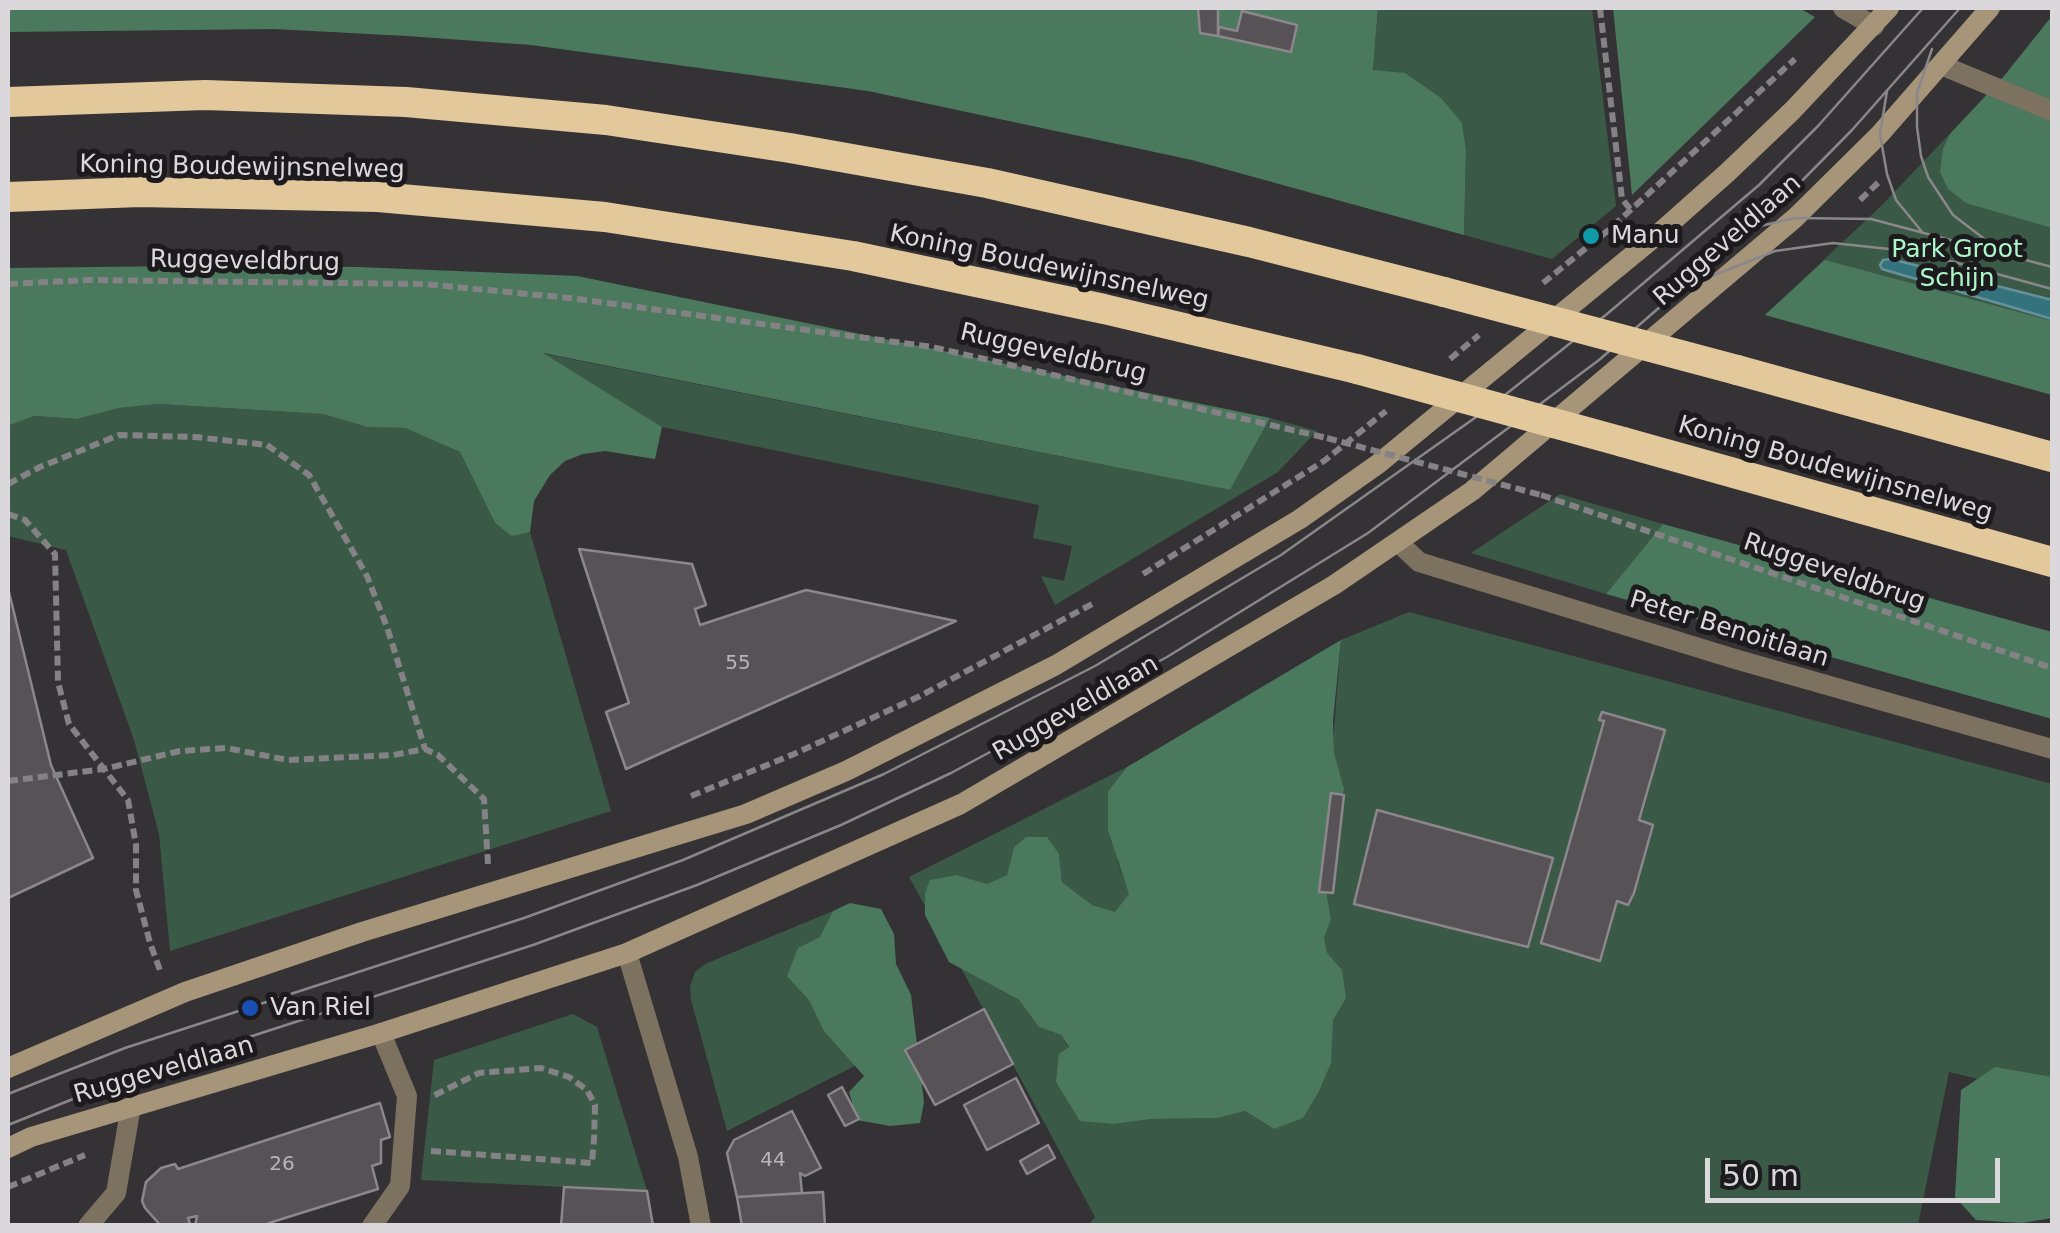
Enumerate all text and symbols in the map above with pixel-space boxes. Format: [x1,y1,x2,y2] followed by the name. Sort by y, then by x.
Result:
[79,150,405,186] street label: Koning Boudewijnsnelweg
[1648,169,1808,313] street label: Ruggeveldlaan
[887,219,1211,317] street label: Koning Boudewijnsnelweg
[1611,221,1680,251] place label: Manu
[1580,225,1602,247] marker: Manu
[1891,235,2023,294] park label: Park Groot Schijn
[150,245,340,279] street label: Ruggeveldbrug
[957,318,1149,390] street label: Ruggeveldbrug
[1674,411,1996,529] street label: Koning Boudewijnsnelweg
[1739,528,1929,618] street label: Ruggeveldbrug
[1626,585,1832,675] street label: Peter Benoitlaan
[988,650,1164,768] street label: Ruggeveldlaan
[725,652,751,676] house number: 55
[270,993,371,1023] place label: Van Riel
[239,997,261,1019] marker: Van Riel
[71,1031,257,1111] street label: Ruggeveldlaan
[1710,1138,2005,1200] scale bar
[760,1149,786,1173] house number: 44
[269,1153,295,1177] house number: 26
[1722,1158,1799,1193] text: 50 m

